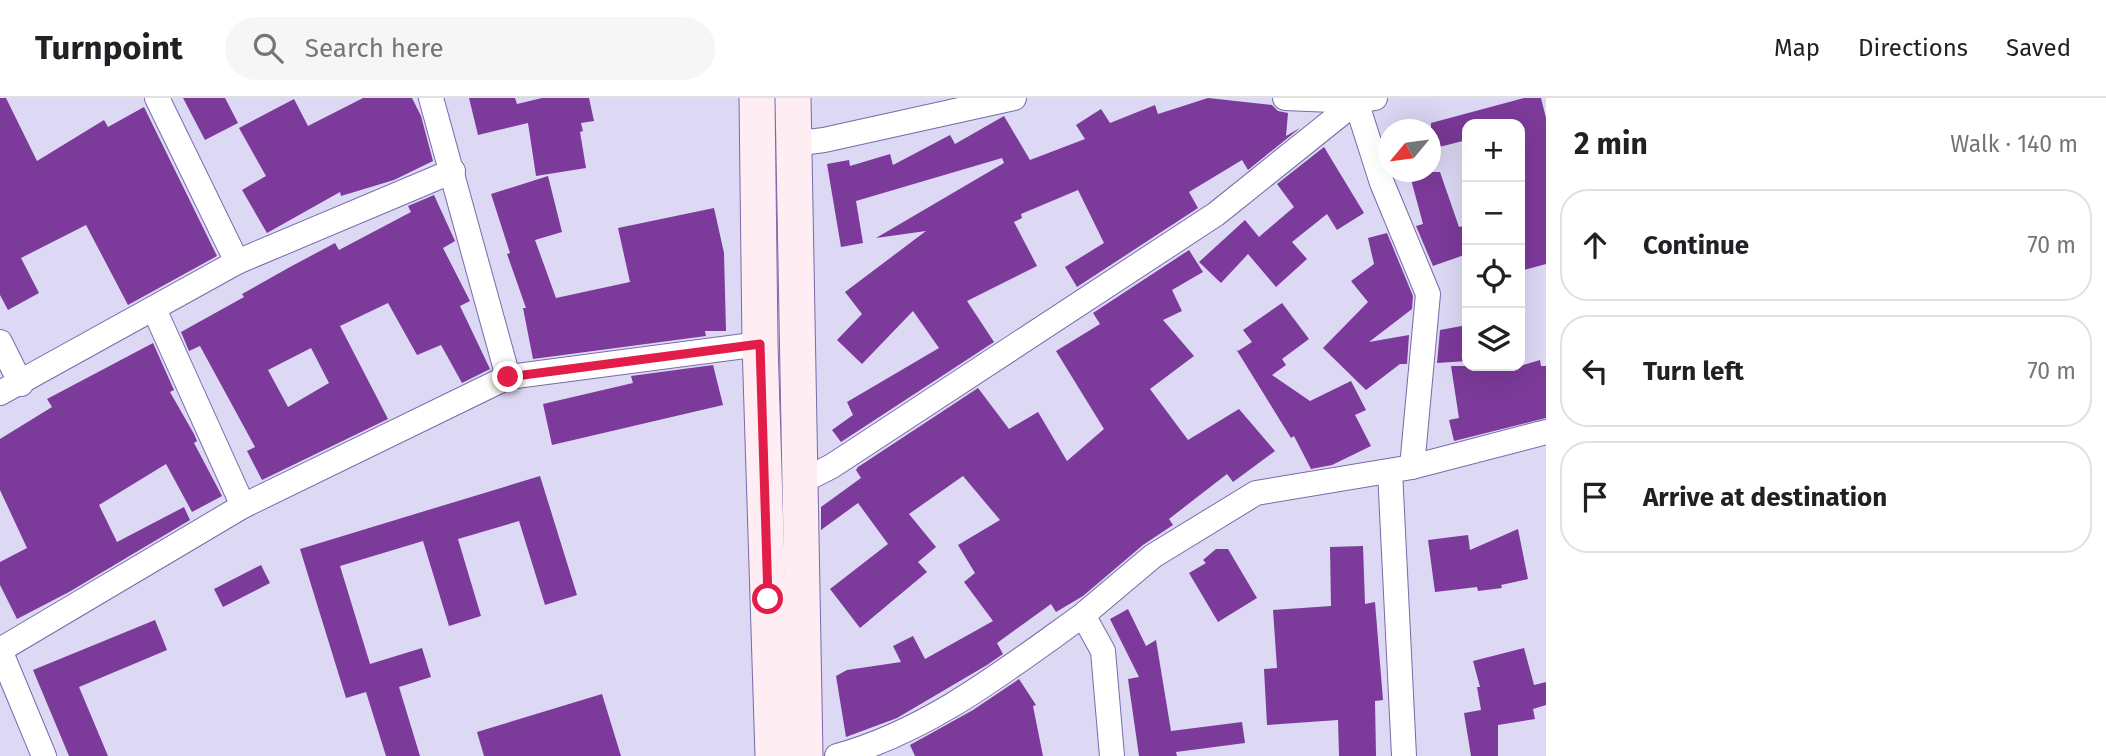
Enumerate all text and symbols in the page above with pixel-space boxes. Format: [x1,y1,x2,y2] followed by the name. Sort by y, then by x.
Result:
[225,17,715,80] search box
[35,28,183,68] text: Turnpoint
[249,29,287,67] icon: search
[305,33,444,64] text: Search here
[1774,34,1820,62] text: Map
[1858,34,1968,62] text: Directions
[2006,34,2071,62] text: Saved
[1378,119,1441,182] north arrow
[1462,119,1525,371] map controls
[1462,119,1525,182] button: +
[1574,126,1648,162] text: 2 min
[1950,130,2078,158] text: Walk · 140 m
[1462,182,1525,245] button: −
[1576,226,1614,264] icon: ahead
[1643,230,1749,261] text: Continue
[2027,231,2076,259] text: 70 m
[1462,245,1525,308] button: locate
[1462,308,1525,371] button: layers
[1576,352,1614,390] icon: left
[1643,356,1744,387] text: Turn left
[2027,357,2076,385] text: 70 m
[492,361,523,392] route end
[1576,478,1614,516] icon: arrive
[1643,482,1887,513] text: Arrive at destination
[752,583,783,614] route start

